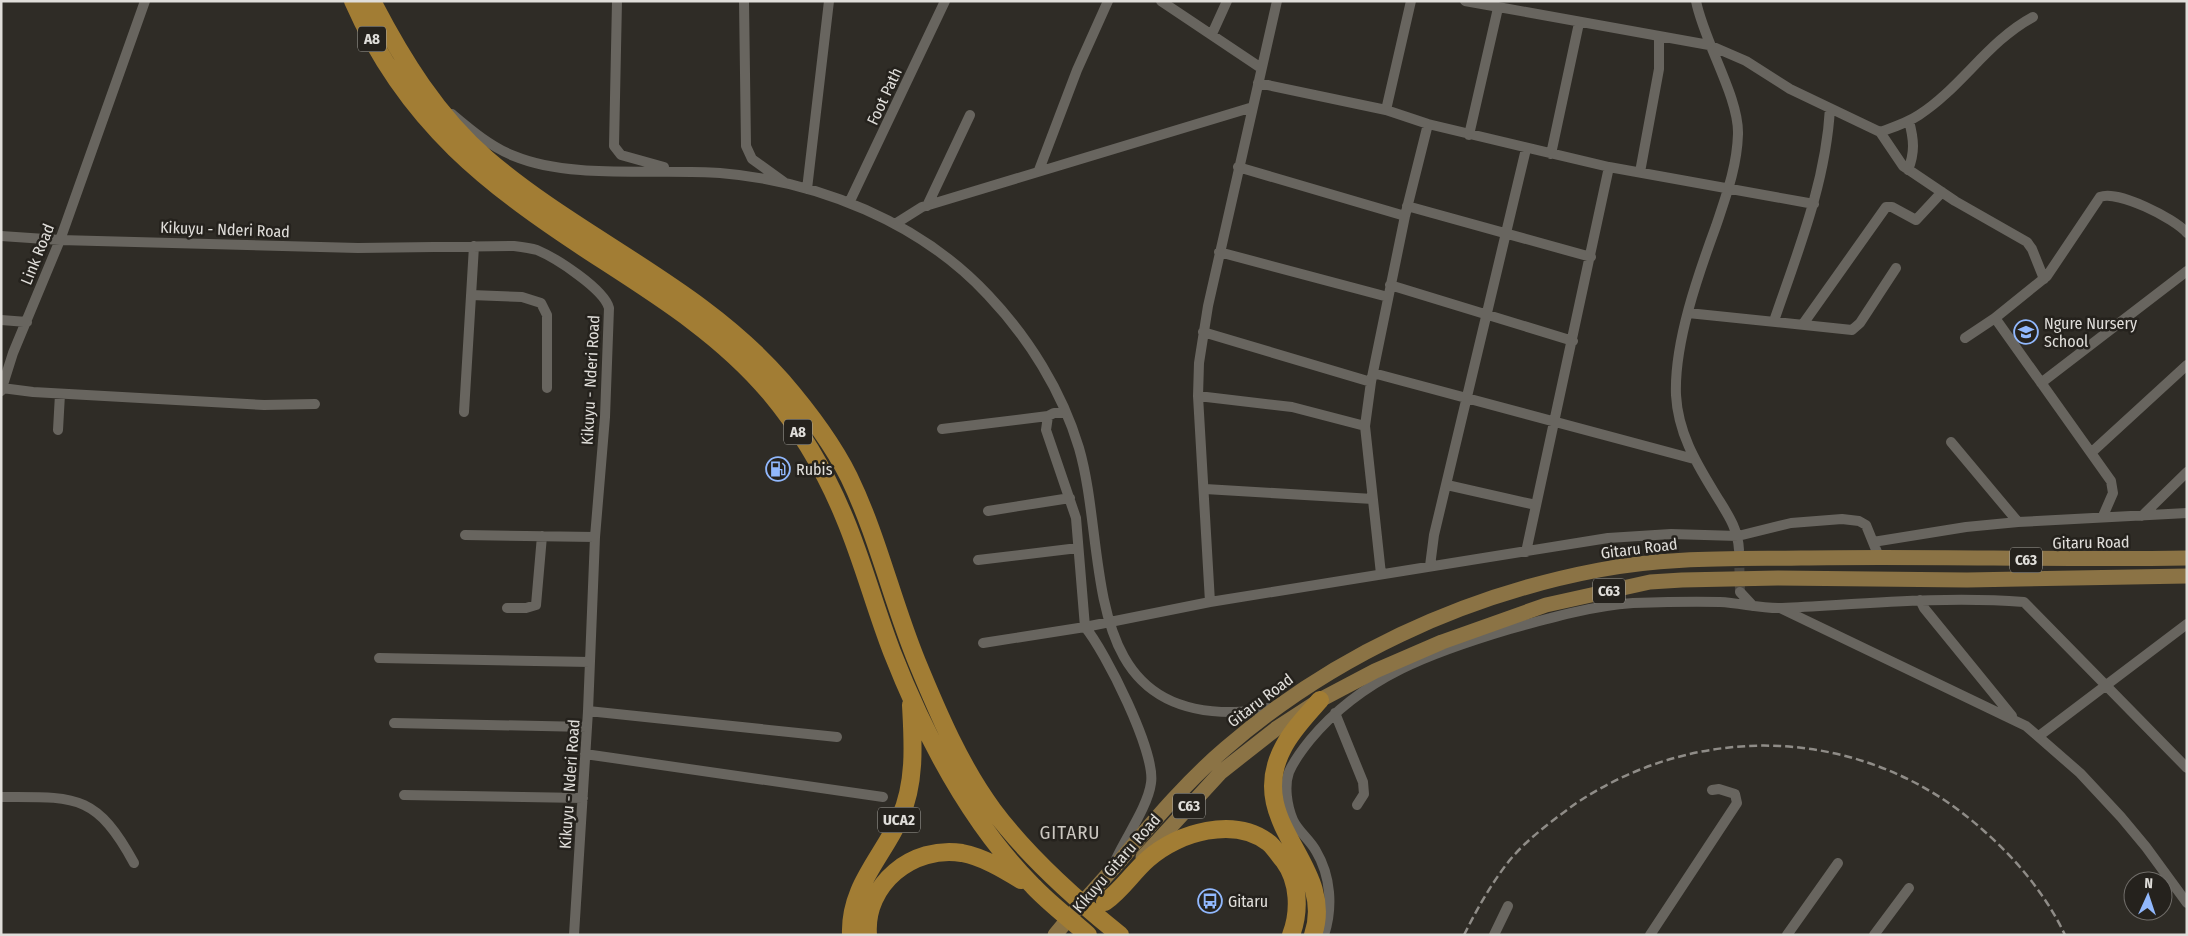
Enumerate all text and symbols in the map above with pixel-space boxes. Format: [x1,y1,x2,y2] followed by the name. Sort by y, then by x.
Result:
[358,26,386,52] road number: A8
[863,64,906,128] street label: Foot Path
[160,218,290,241] street label: Kikuyu - Nderi Road
[17,221,58,287] street label: Link Road
[2044,314,2138,351] place label: Ngure Nursery School
[578,315,603,445] street label: Kikuyu - Nderi Road
[2013,319,2039,345] school or university icon: Ngure Nursery School
[784,420,812,444] road number: A8
[765,456,791,482] fuel station icon: Rubis
[796,460,833,479] place label: Rubis
[2052,532,2130,553] street label: Gitaru Road
[1600,534,1678,563] street label: Gitaru Road
[2010,548,2042,572] road number: C63
[1593,578,1625,604] road number: C63
[1224,670,1297,731] street label: Gitaru Road
[555,719,584,849] street label: Kikuyu - Nderi Road
[1173,794,1205,818] road number: C63
[878,808,920,832] road number: UCA2
[1068,810,1164,917] street label: Kikuyu Gitaru Road
[1039,821,1101,844] district label: GITARU
[2123,871,2173,921] north arrow
[2144,875,2153,892] text: N
[1197,888,1223,914] bus stop icon: Gitaru
[1228,892,1268,911] place label: Gitaru

